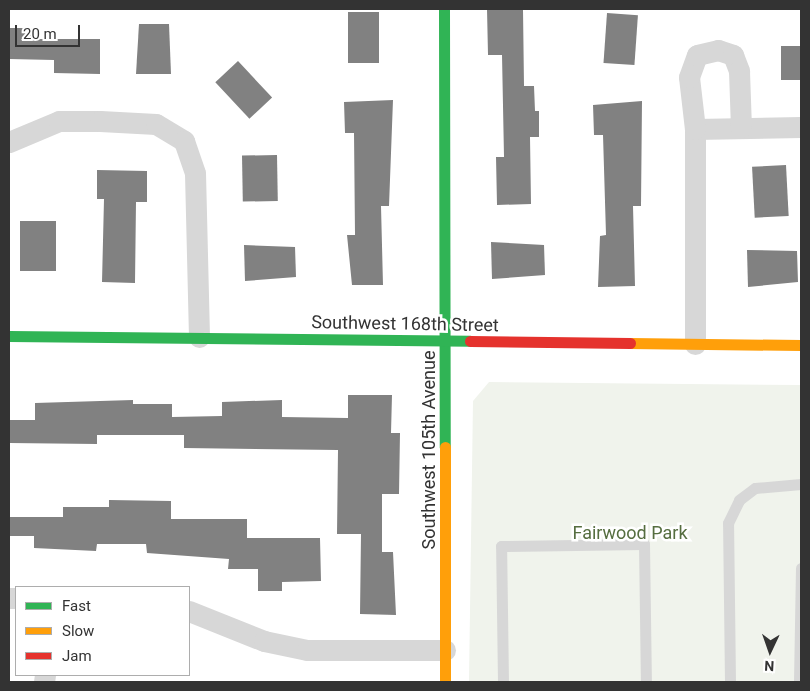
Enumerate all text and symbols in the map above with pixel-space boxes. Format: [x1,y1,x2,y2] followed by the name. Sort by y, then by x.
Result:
[18,15,82,47] scale bar
[23,25,57,43] text: 20 m
[311,312,499,336] street label: Southwest 168th Street
[418,351,440,549] street label: Southwest 105th Avenue
[572,522,688,544] park label: Fairwood Park
[15,586,190,676] legend
[62,597,91,615] text: Fast
[62,622,94,640] text: Slow
[745,626,795,676] north arrow
[62,647,92,665] text: Jam
[764,658,775,674] text: N

